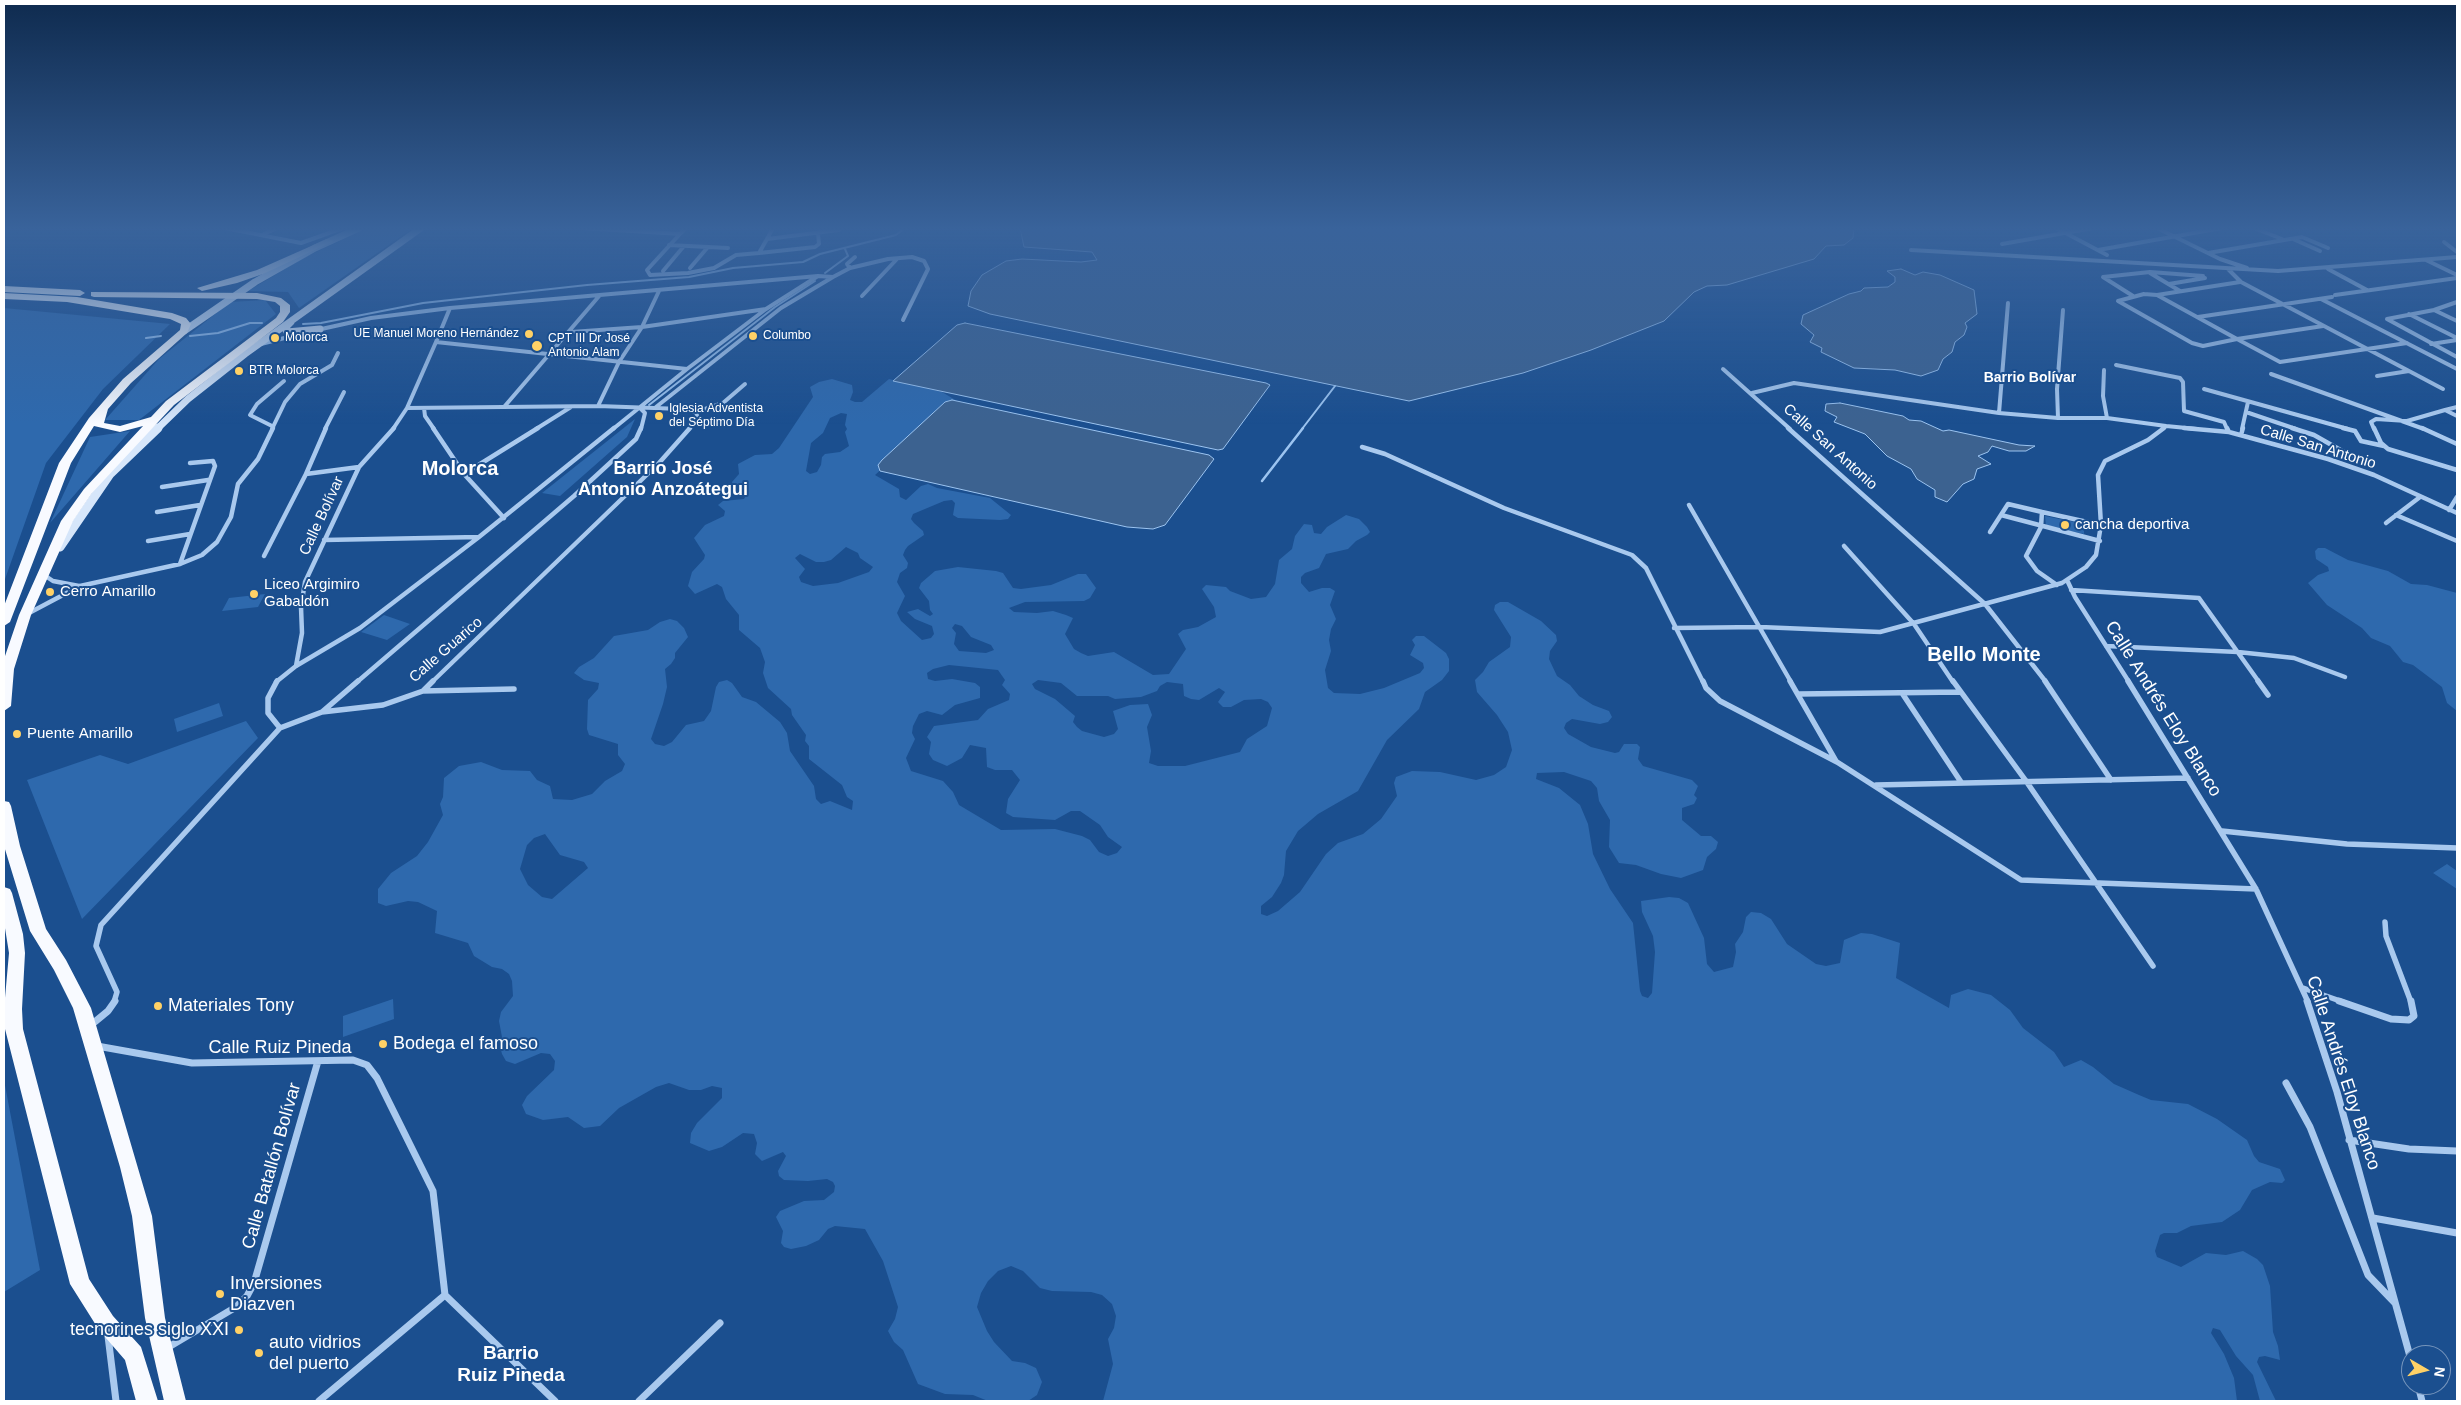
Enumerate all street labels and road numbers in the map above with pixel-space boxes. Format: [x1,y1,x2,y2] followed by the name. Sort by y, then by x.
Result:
[1779,400,1881,494] street label: Calle San Antonio
[2258,421,2378,473] street label: Calle San Antonio
[296,474,348,558] street label: Calle Bolívar
[406,613,486,687] street label: Calle Guarico
[2100,617,2226,801] street label: Calle Andrés Eloy Blanco
[2301,973,2385,1173] street label: Calle Andrés Eloy Blanco
[208,1037,352,1059] street label: Calle Ruiz Pineda
[238,1080,306,1252] street label: Calle Batallón Bolívar

